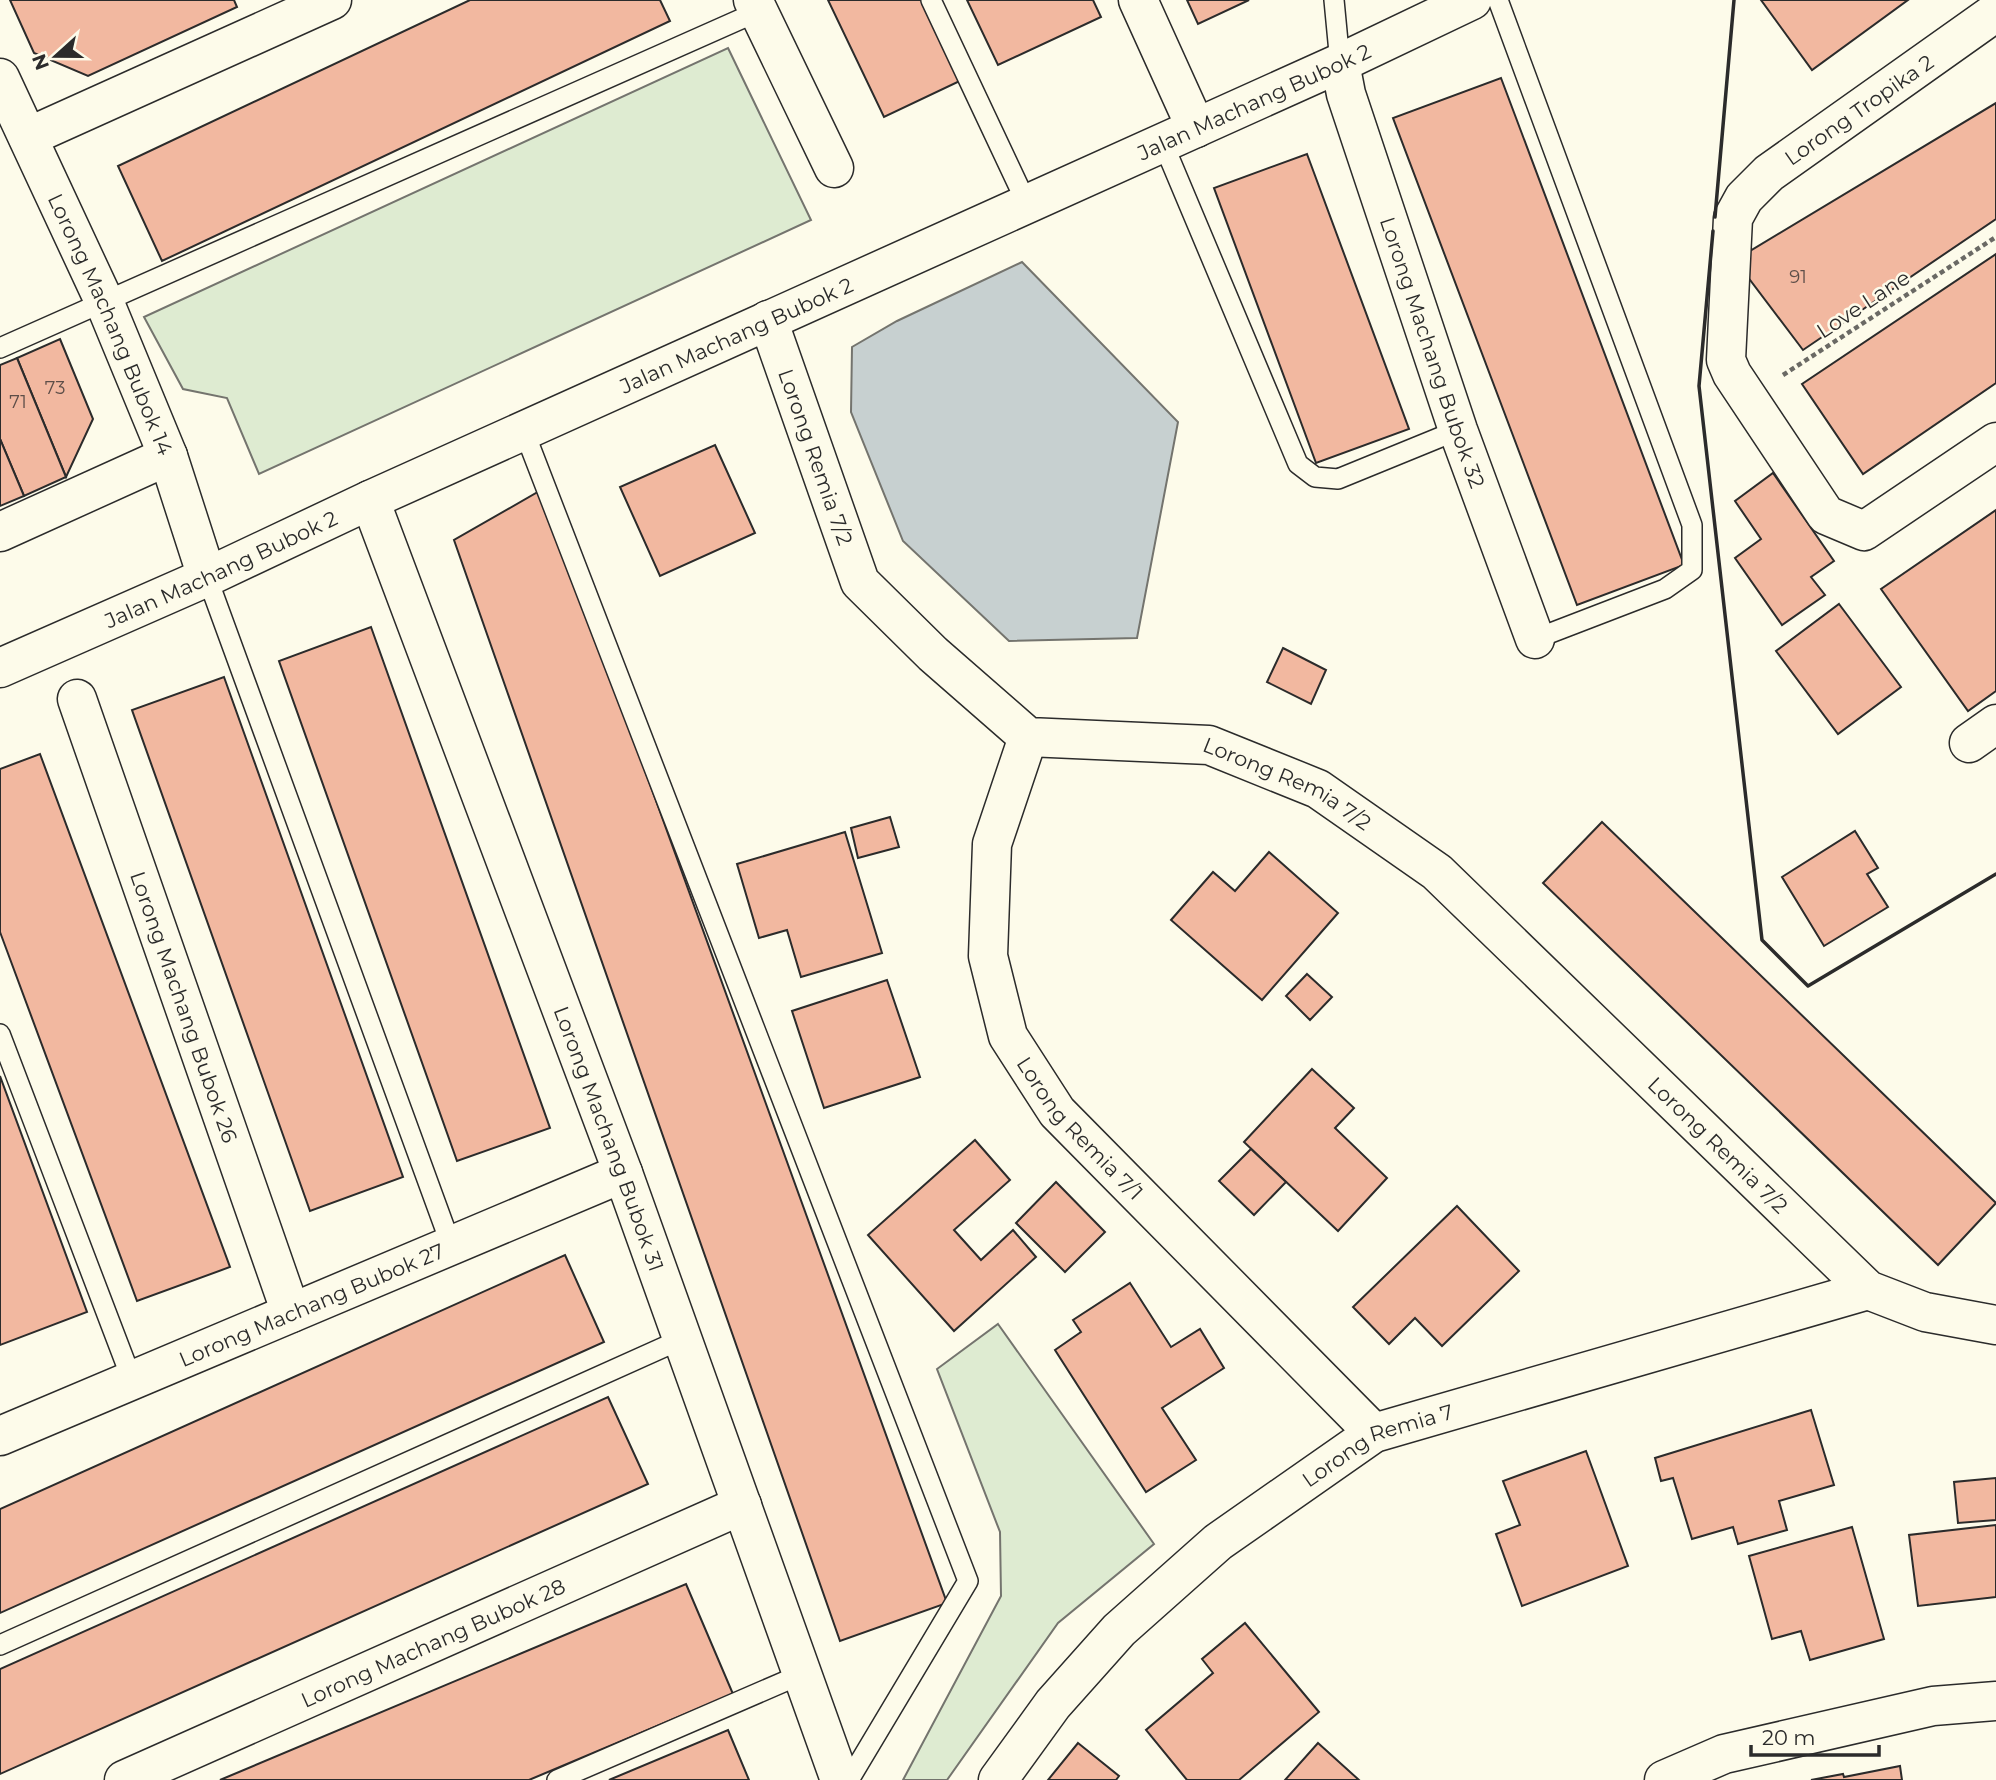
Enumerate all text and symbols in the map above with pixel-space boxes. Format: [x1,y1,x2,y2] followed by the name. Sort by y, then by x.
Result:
[21,21,91,91] north arrow
[1133,38,1374,165] street label: Jalan Machang Bubok 2
[1780,49,1938,171] street label: Lorong Tropika 2
[27,51,54,73] text: N
[43,189,179,459] street label: Lorong Machang Bubok 14
[1375,213,1491,491] street label: Lorong Machang Bubok 32
[1812,265,1914,343] street label: Love Lane
[1789,266,1807,288] house number: 91
[615,272,857,399] street label: Jalan Machang Bubok 2
[774,365,859,548] street label: Lorong Remia 7/2
[45,377,65,399] house number: 73
[9,391,27,413] house number: 71
[100,505,341,633] street label: Jalan Machang Bubok 2
[1200,732,1376,835] street label: Lorong Remia 7/2
[125,868,243,1146] street label: Lorong Machang Bubok 26
[549,1003,670,1274] street label: Lorong Machang Bubok 31
[1012,1052,1149,1205] street label: Lorong Remia 7/1
[1643,1071,1793,1218] street label: Lorong Remia 7/2
[175,1238,448,1372] street label: Lorong Machang Bubok 27
[1297,1398,1456,1492] street label: Lorong Remia 7
[297,1573,569,1712] street label: Lorong Machang Bubok 28
[1751,1714,1879,1758] scale bar
[1762,1725,1816,1750] text: 20 m

